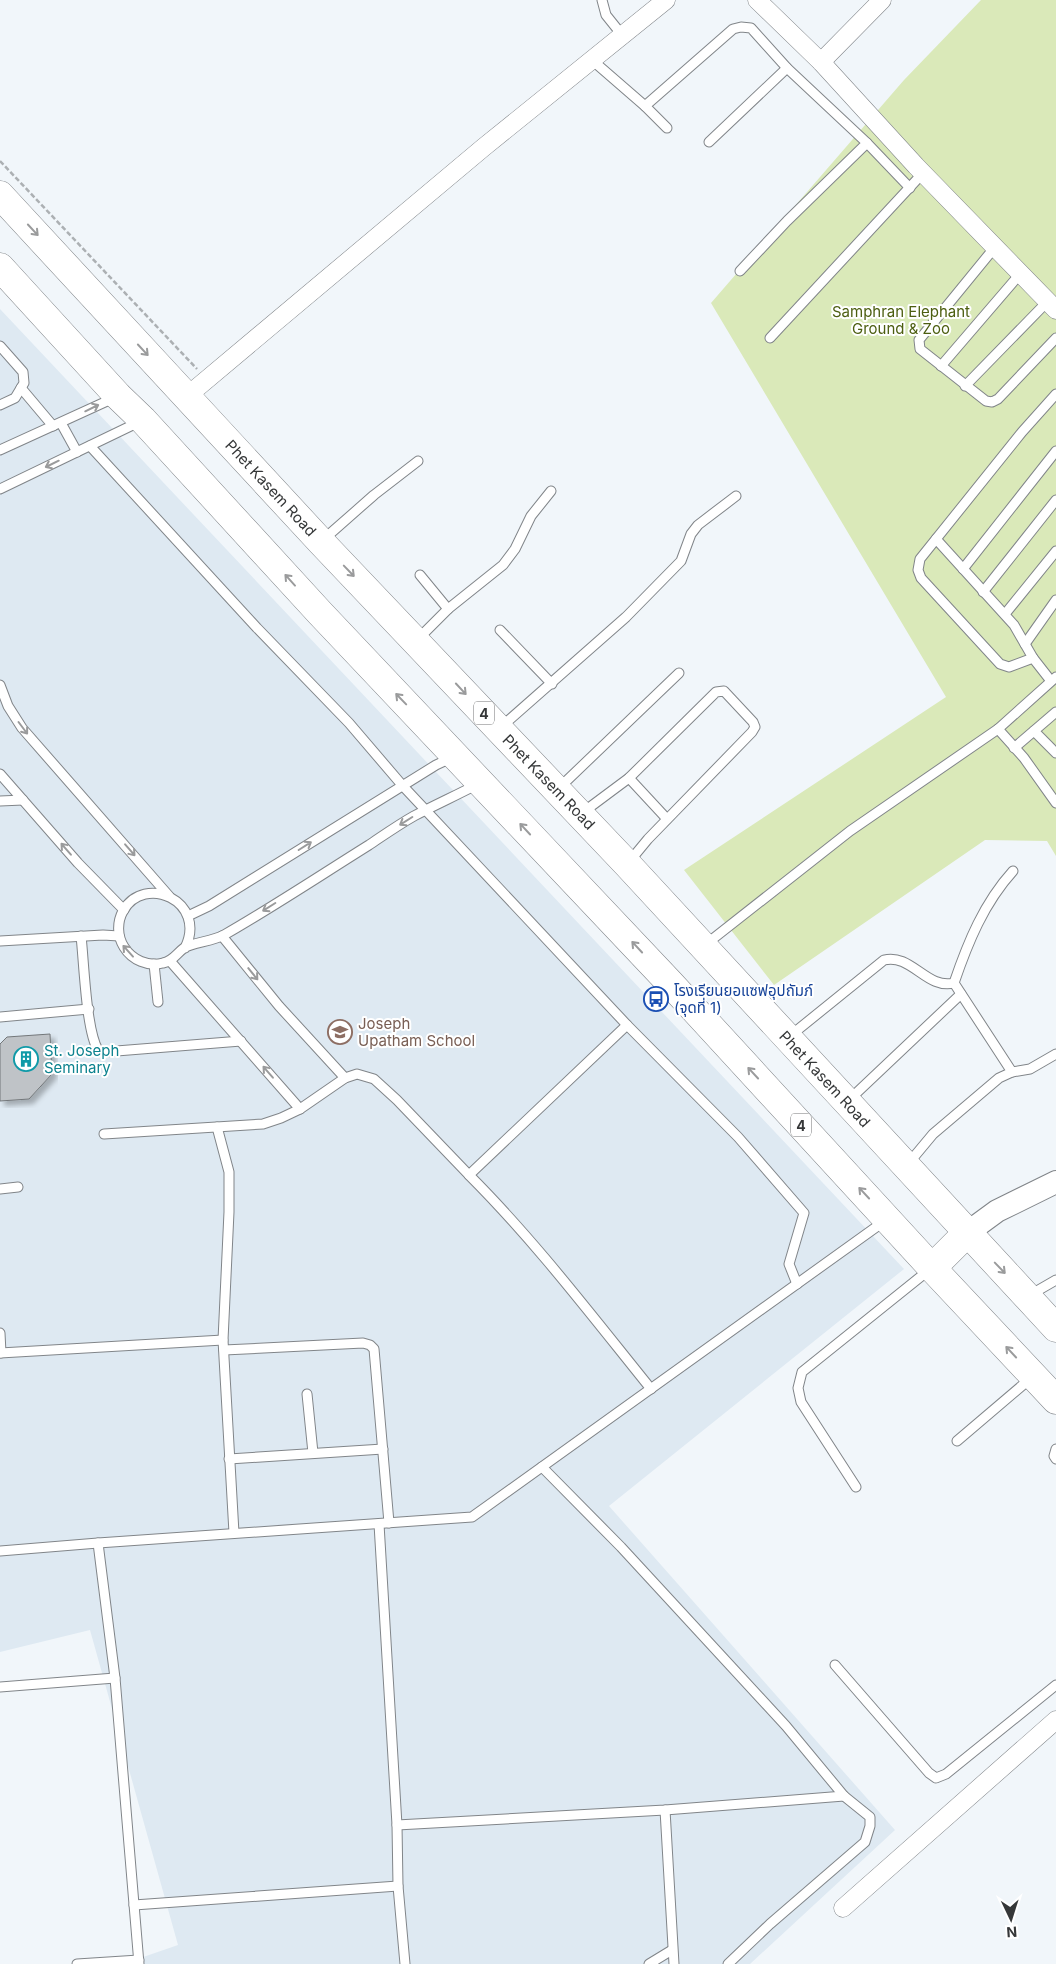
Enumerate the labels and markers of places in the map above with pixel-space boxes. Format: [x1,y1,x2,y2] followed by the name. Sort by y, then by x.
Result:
[674,981,813,1017] place label: โรงเรียนยอแซฟอุปถัมภ์ (จุดที่ 1)
[643,986,669,1012] bus stop icon: โรงเรียนยอแซฟอุปถัมภ์ (จุดที่ 1)
[358,1014,475,1050] place label: Joseph Upatham School
[327,1019,353,1045] school or university icon: Joseph Upatham School
[44,1041,119,1077] place label: St. Joseph Seminary
[13,1046,39,1072] building icon: St. Joseph Seminary

